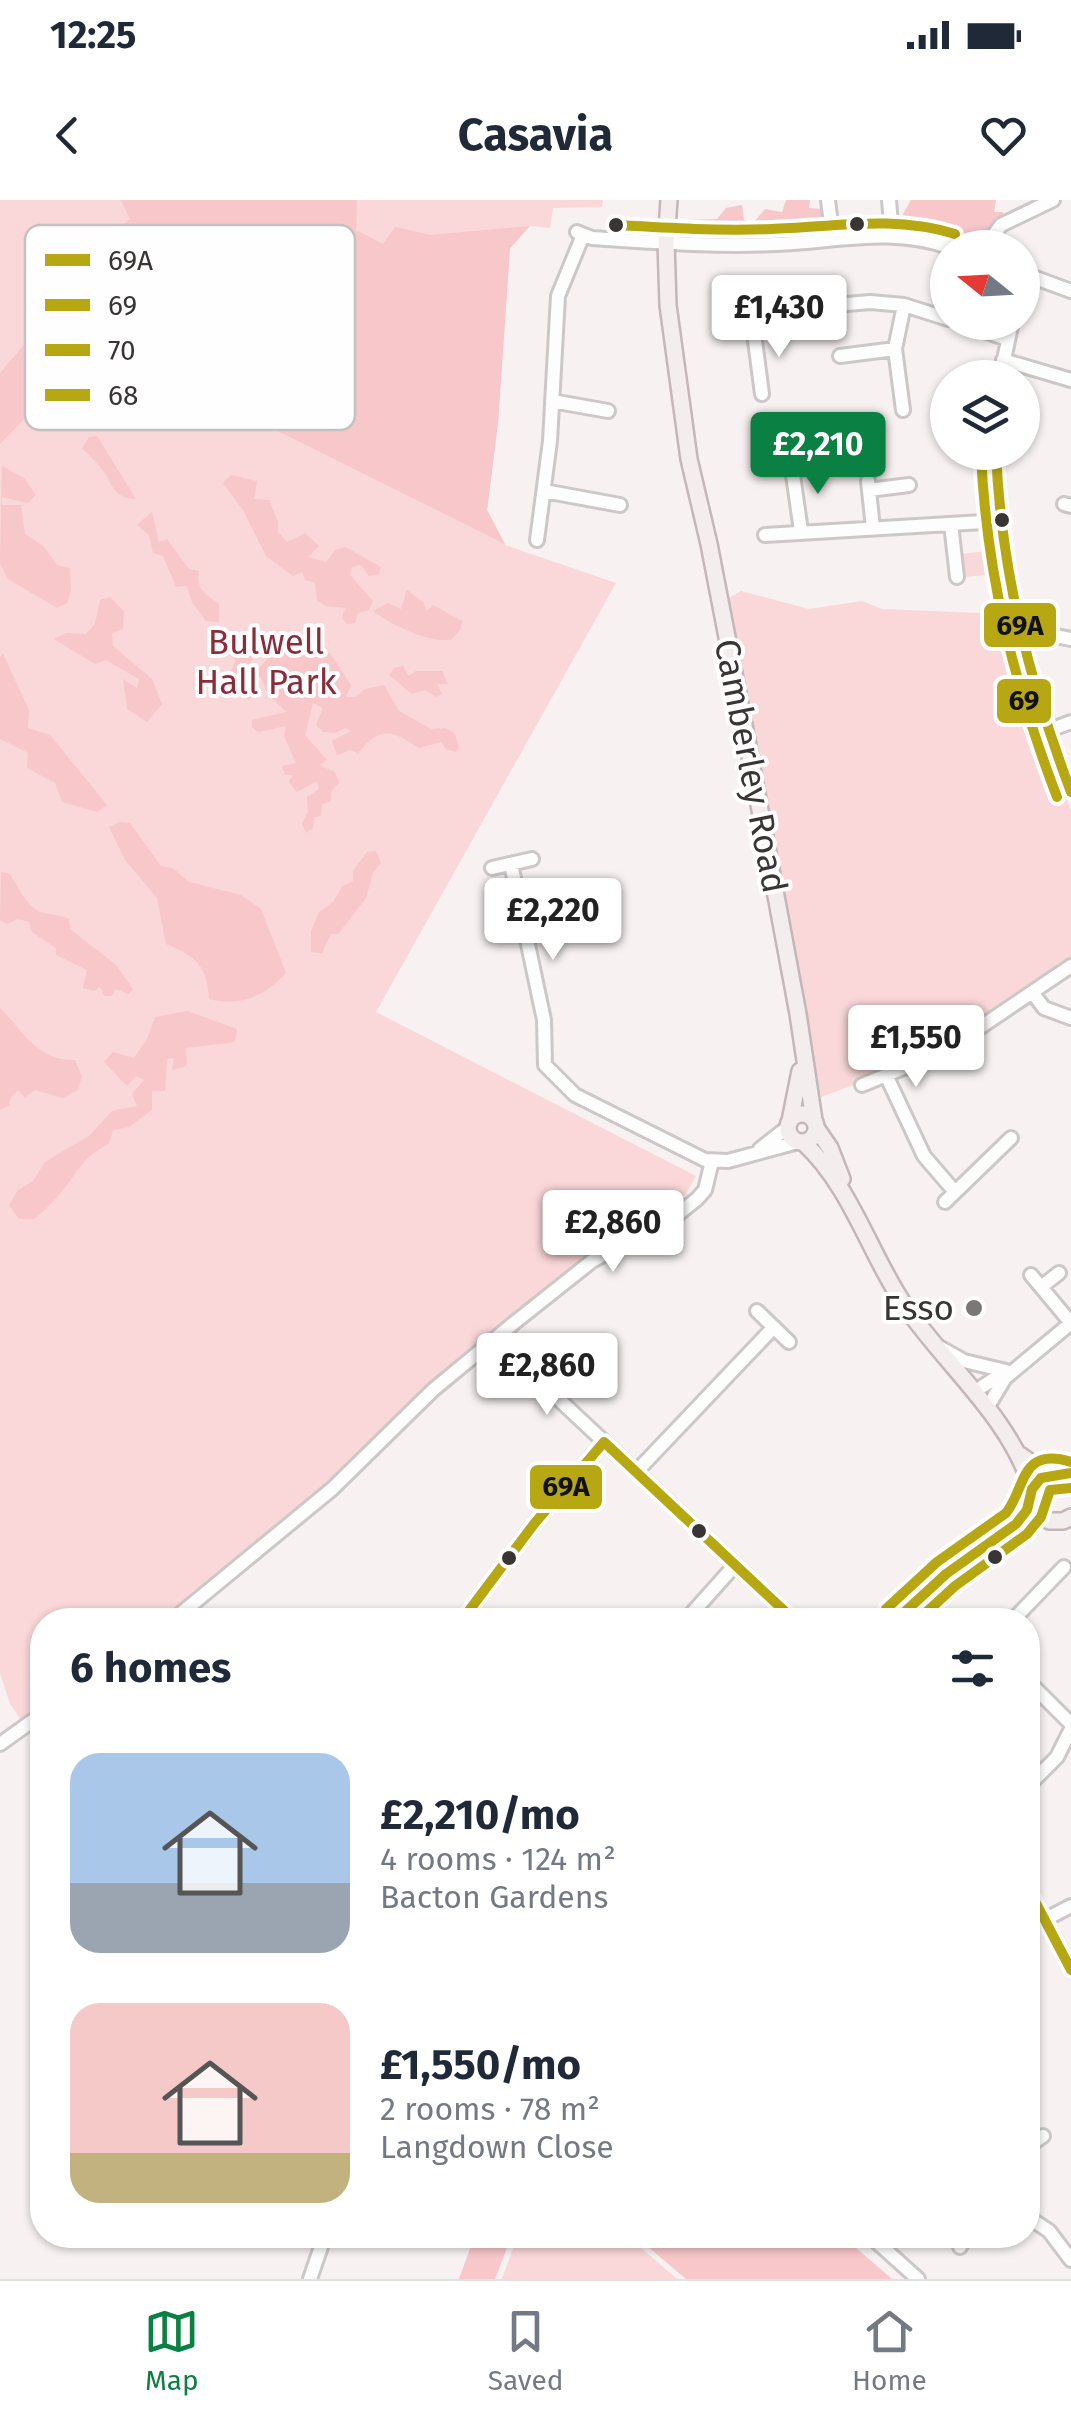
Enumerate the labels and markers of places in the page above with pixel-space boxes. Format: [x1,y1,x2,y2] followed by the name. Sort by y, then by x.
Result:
[847,214,867,234] unlabelled marker
[606,215,626,235] unlabelled marker
[698,275,860,360] pin: £1,430
[737,412,899,497] pin: £2,210
[992,510,1012,530] unlabelled marker
[472,878,634,963] pin: £2,220
[835,1005,997,1090] pin: £1,550
[532,1190,694,1275] pin: £2,860
[883,1287,954,1329] place label: Esso
[963,1297,985,1319] marker: Esso
[466,1333,628,1418] pin: £2,860
[689,1521,709,1541] unlabelled marker
[985,1547,1005,1567] unlabelled marker
[499,1548,519,1568] unlabelled marker

